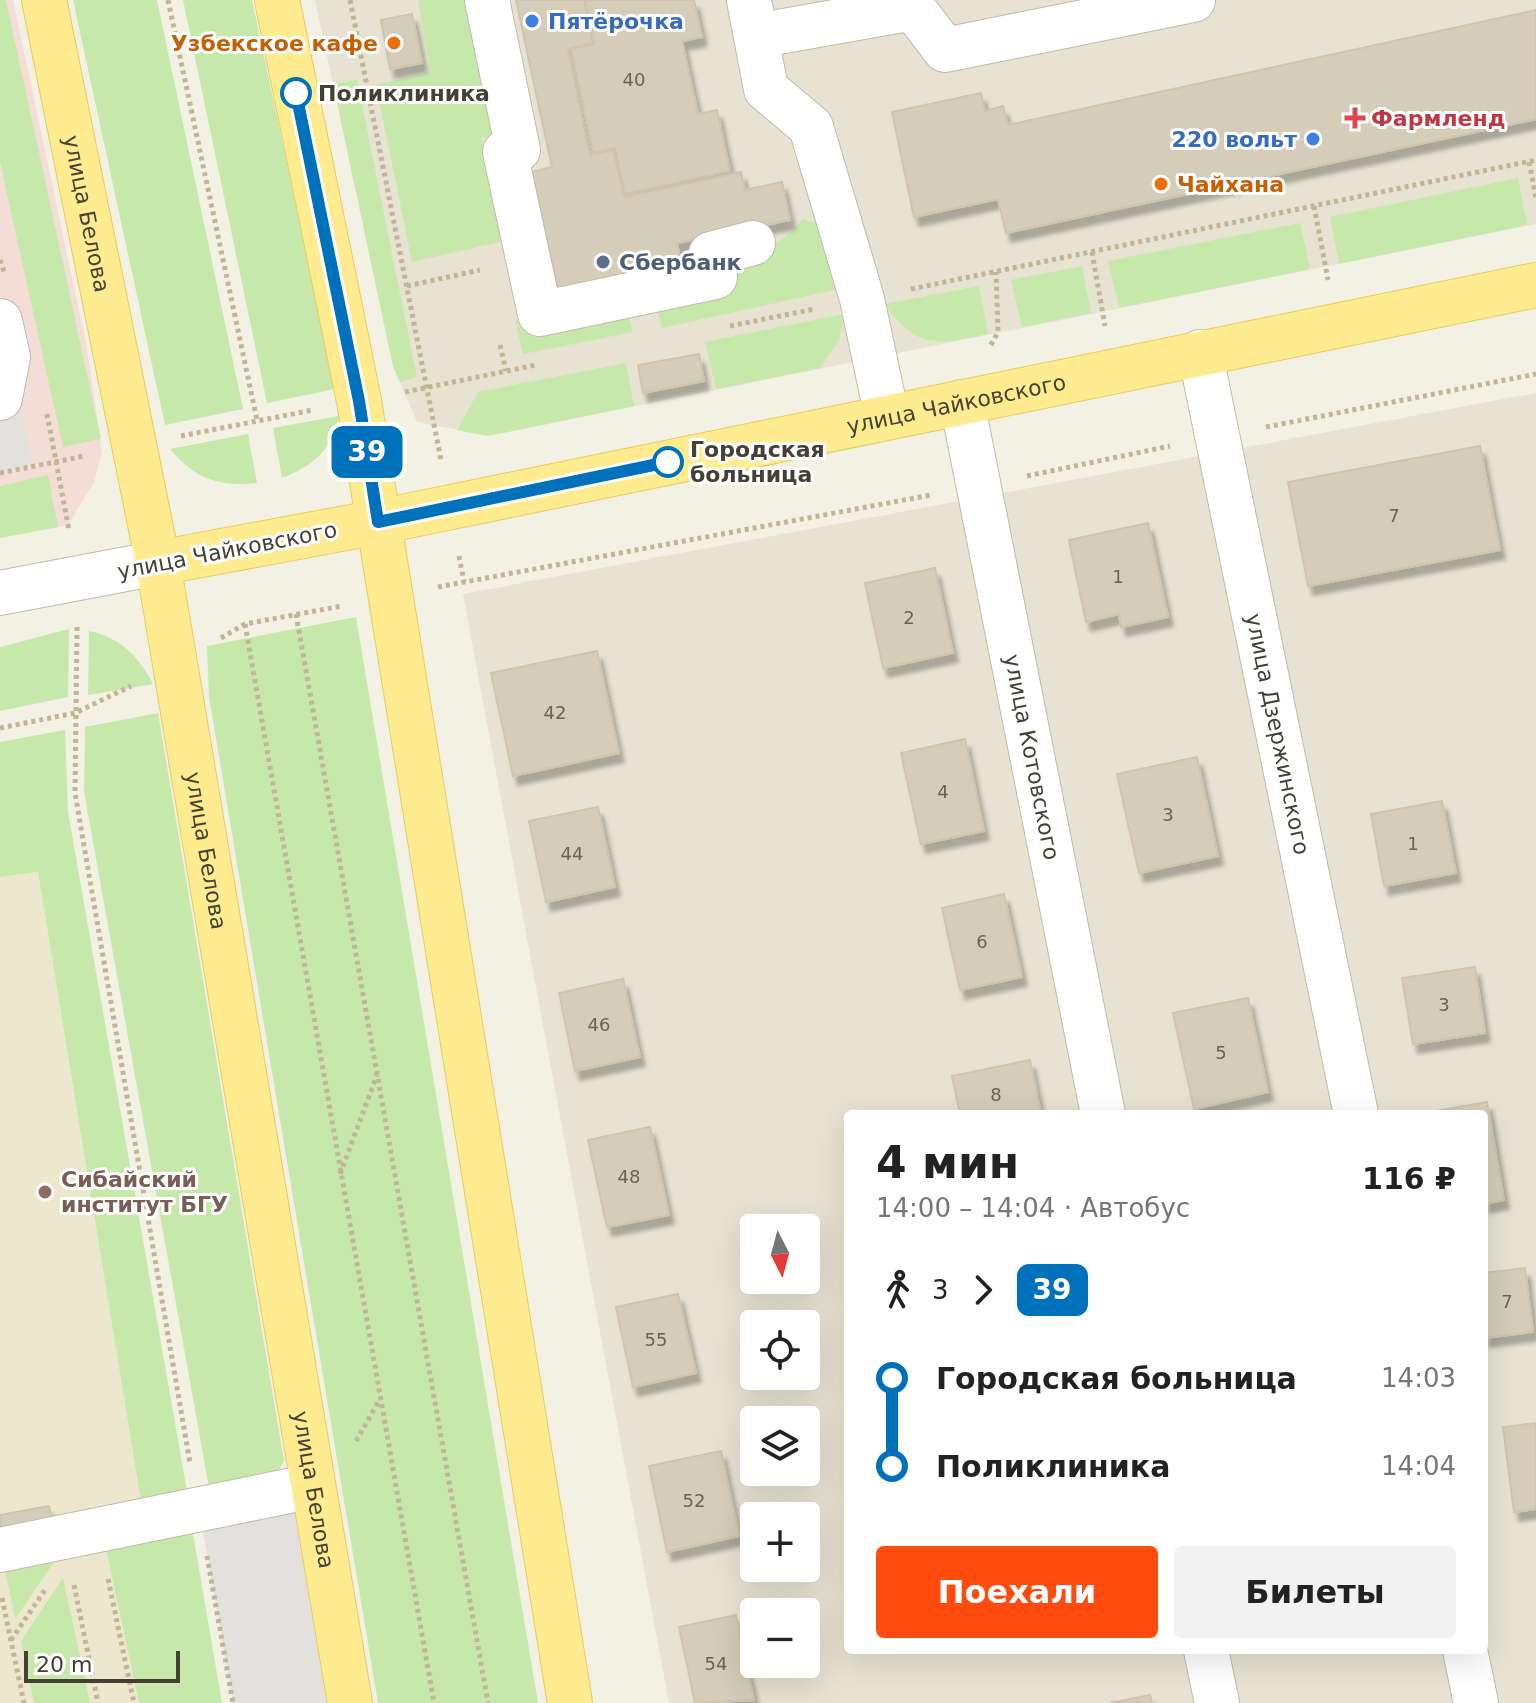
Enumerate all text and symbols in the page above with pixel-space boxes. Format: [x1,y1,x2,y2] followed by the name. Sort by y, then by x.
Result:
[548,9,684,34] place label: Пятёрочка
[523,12,541,30] marker: Пятёрочка
[171,31,378,56] place label: Узбекское кафе
[385,34,403,52] marker: Узбекское кафе
[623,69,645,90] house number: 40
[281,78,311,108] marker: Поликлиника
[318,81,490,106] place label: Поликлиника
[1371,106,1505,131] place label: Фармленд
[1346,109,1364,127] marker: Фармленд
[1172,127,1297,152] place label: 220 вольт
[1304,130,1322,148] marker: 220 вольт
[59,133,115,294] street label: улица Белова
[1177,172,1284,197] place label: Чайхана
[1152,175,1170,193] marker: Чайхана
[619,250,742,275] place label: Сбербанк
[594,253,612,271] marker: Сбербанк
[844,370,1068,439] street label: улица Чайковского
[331,426,403,478] line badge: 39
[348,435,386,468] text: 39
[690,437,825,487] place label: Городская больница
[653,447,683,477] marker: Городская больница
[1388,505,1400,526] house number: 7
[115,517,339,584] street label: улица Чайковского
[1112,566,1124,587] house number: 1
[903,607,915,628] house number: 2
[1241,611,1315,857] street label: улица Дзержинского
[999,652,1064,862] street label: улица Котовского
[544,702,566,723] house number: 42
[180,770,232,931] street label: улица Белова
[937,781,949,802] house number: 4
[1162,804,1174,825] house number: 3
[1407,833,1419,854] house number: 1
[561,843,583,864] house number: 44
[976,931,988,952] house number: 6
[1438,994,1450,1015] house number: 3
[588,1014,610,1035] house number: 46
[1215,1042,1227,1063] house number: 5
[990,1084,1002,1105] house number: 8
[876,1137,1019,1188] text: 4 мин
[1362,1161,1456,1196] text: 116 ₽
[618,1166,640,1187] house number: 48
[61,1167,228,1217] place label: Сибайский институт БГУ
[36,1183,54,1201] marker: Сибайский институт БГУ
[876,1193,1190,1223] text: 14:00 – 14:04 · Автобус
[740,1214,820,1294] north arrow
[740,1214,820,1678] map controls
[876,1268,920,1312] icon: walk
[961,1268,1005,1312] icon: forward
[1033,1273,1072,1306] text: 39
[932,1275,949,1305] text: 3
[1501,1291,1513,1312] house number: 7
[740,1310,820,1390] button: locate
[645,1329,667,1350] house number: 55
[936,1361,1297,1396] text: Городская больница
[1381,1363,1456,1393] text: 14:03
[740,1406,820,1486] button: layers
[288,1409,339,1570] street label: улица Белова
[936,1449,1170,1484] text: Поликлиника
[1381,1451,1456,1481] text: 14:04
[683,1490,705,1511] house number: 52
[740,1502,820,1582] button: +
[876,1546,1158,1638] button: Поехали
[1174,1546,1456,1638] button: Билеты
[740,1598,820,1678] button: −
[24,1647,180,1683] scale bar
[36,1652,92,1677] text: 20 m
[705,1653,727,1674] house number: 54

